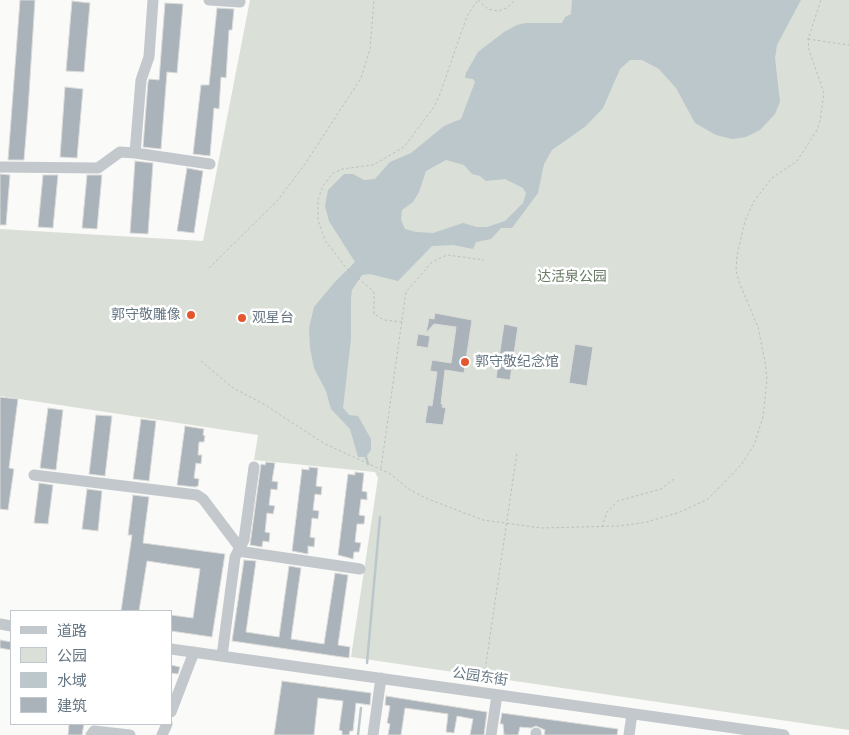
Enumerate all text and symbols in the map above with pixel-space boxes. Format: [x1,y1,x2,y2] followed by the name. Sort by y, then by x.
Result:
[537,269,607,285] park label: 达活泉公园
[111,307,181,323] place label: 郭守敬雕像
[185,309,197,321] marker: 郭守敬雕像
[252,310,294,326] place label: 观星台
[236,312,248,324] marker: 观星台
[475,354,559,370] place label: 郭守敬纪念馆
[459,356,471,368] marker: 郭守敬纪念馆
[10,610,172,725] legend
[57,622,87,640] text: 道路
[57,647,87,665] text: 公园
[451,665,509,689] street label: 公园东街
[57,672,87,690] text: 水域
[57,697,87,715] text: 建筑

